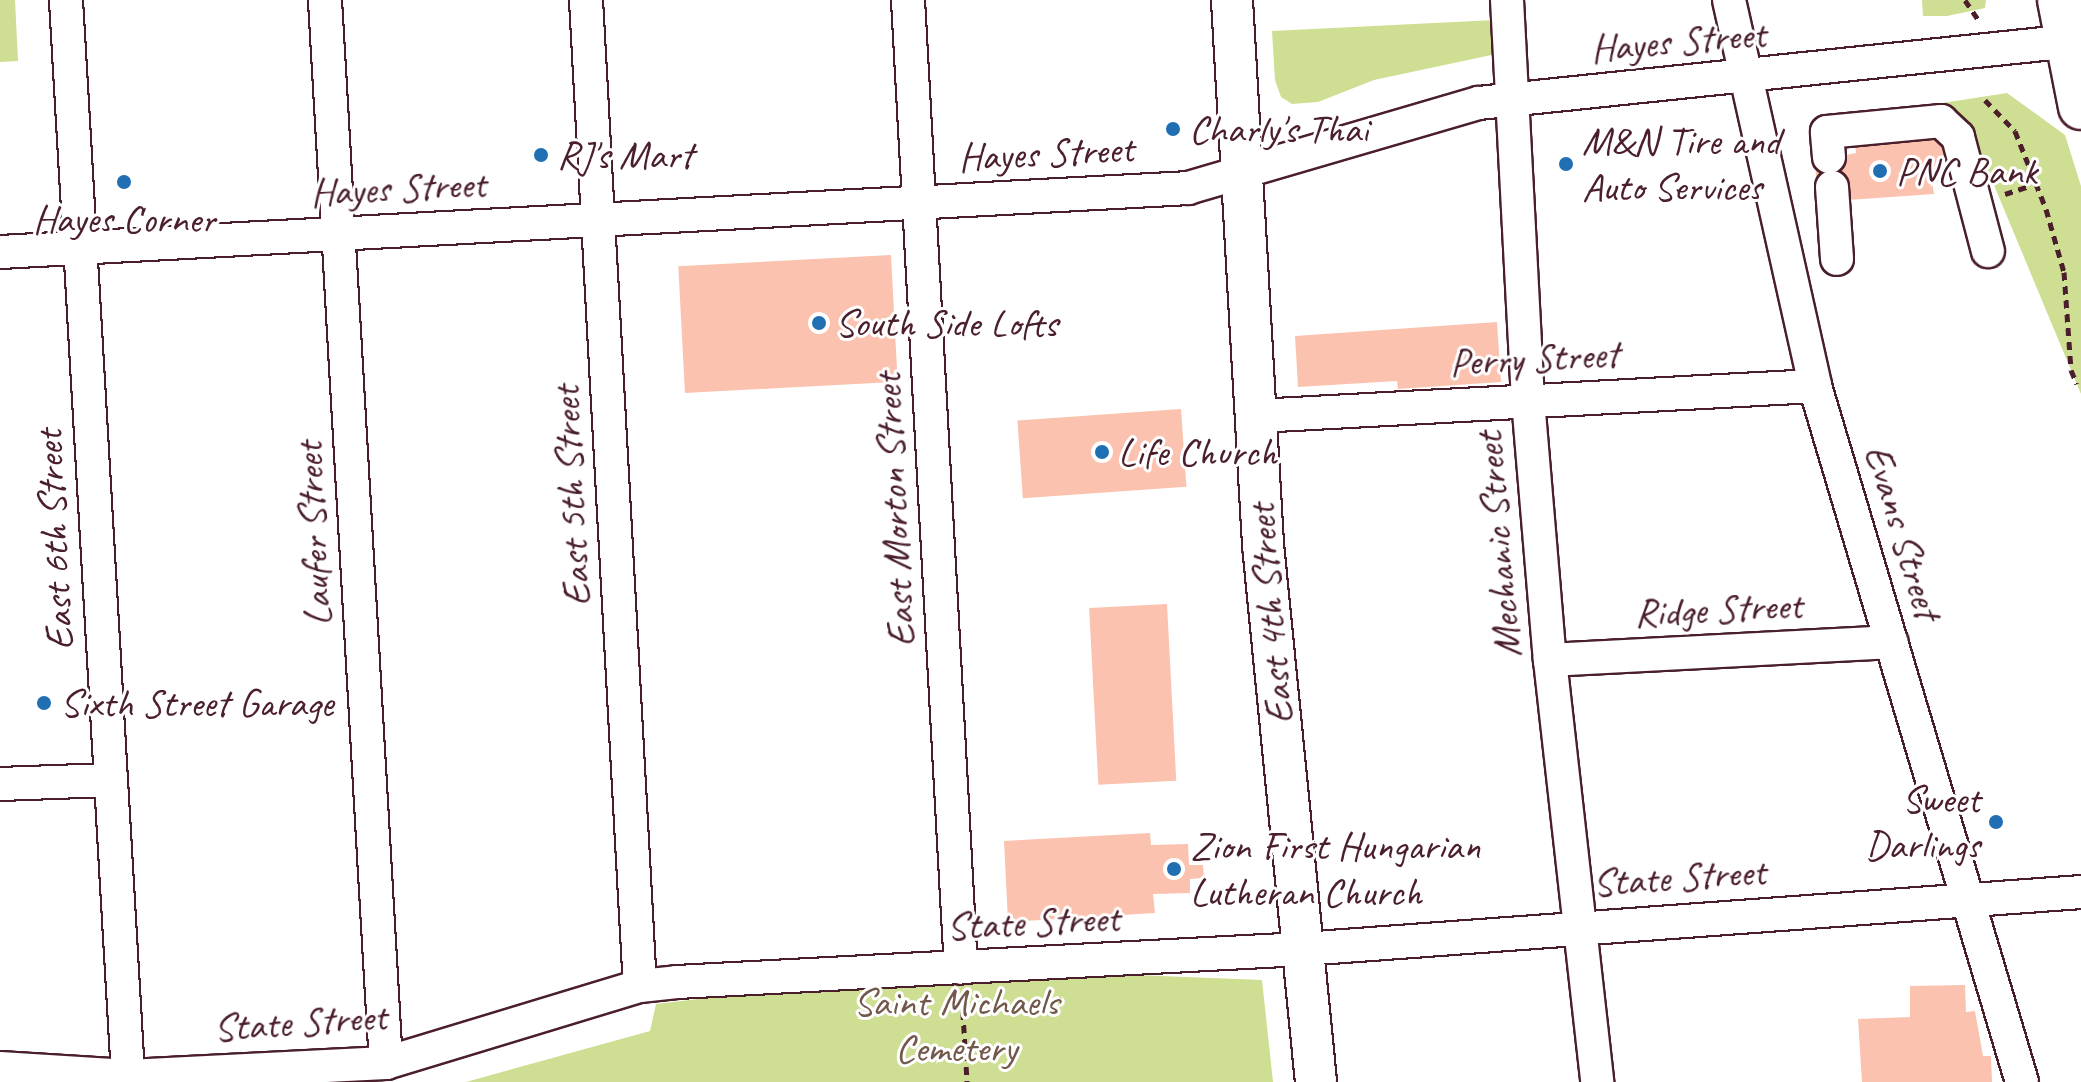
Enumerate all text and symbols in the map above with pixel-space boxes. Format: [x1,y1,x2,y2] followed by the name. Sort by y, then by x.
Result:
[1588,9,1768,73] street label: Hayes Street
[1189,105,1369,153] place label: Charly's Thai
[1582,117,1781,211] place label: M&N Tire and Auto Services
[1164,120,1182,138] marker: Charly's Thai
[957,124,1135,182] street label: Hayes Street
[557,131,693,179] place label: RJ's Mart
[532,146,550,164] marker: RJ's Mart
[1896,147,2037,195] place label: PNC Bank
[1557,155,1575,173] marker: M&N Tire and Auto Services
[309,159,487,217] street label: Hayes Street
[1871,162,1889,180] marker: PNC Bank
[115,173,133,191] marker: Hayes Corner
[33,195,215,243] place label: Hayes Corner
[835,299,1058,347] place label: South Side Lofts
[810,314,828,332] marker: South Side Lofts
[1448,330,1620,386] street label: Perry Street
[863,372,925,648] street label: East Morton Street
[541,384,601,608] street label: East 5th Street
[24,428,84,652] street label: East 6th Street
[1118,428,1278,476] place label: Life Church
[1464,430,1532,660] street label: Mechanic Street
[1854,439,1952,625] street label: Evans Street
[284,440,342,628] street label: Laufer Street
[1093,443,1111,461] marker: Life Church
[1236,502,1304,726] street label: East 4th Street
[1633,581,1803,637] street label: Ridge Street
[60,679,334,727] place label: Sixth Street Garage
[35,694,53,712] marker: Sixth Street Garage
[1865,775,1980,869] place label: Sweet Darlings
[1987,813,2005,831] marker: Sweet Darlings
[1190,822,1480,916] place label: Zion First Hungarian Lutheran Church
[1591,847,1767,907] street label: State Street
[1165,860,1183,878] marker: Zion First Hungarian Lutheran Church
[945,893,1121,951] street label: State Street
[854,978,1058,1072] park label: Saint Michaels Cemetery
[212,992,388,1052] street label: State Street

